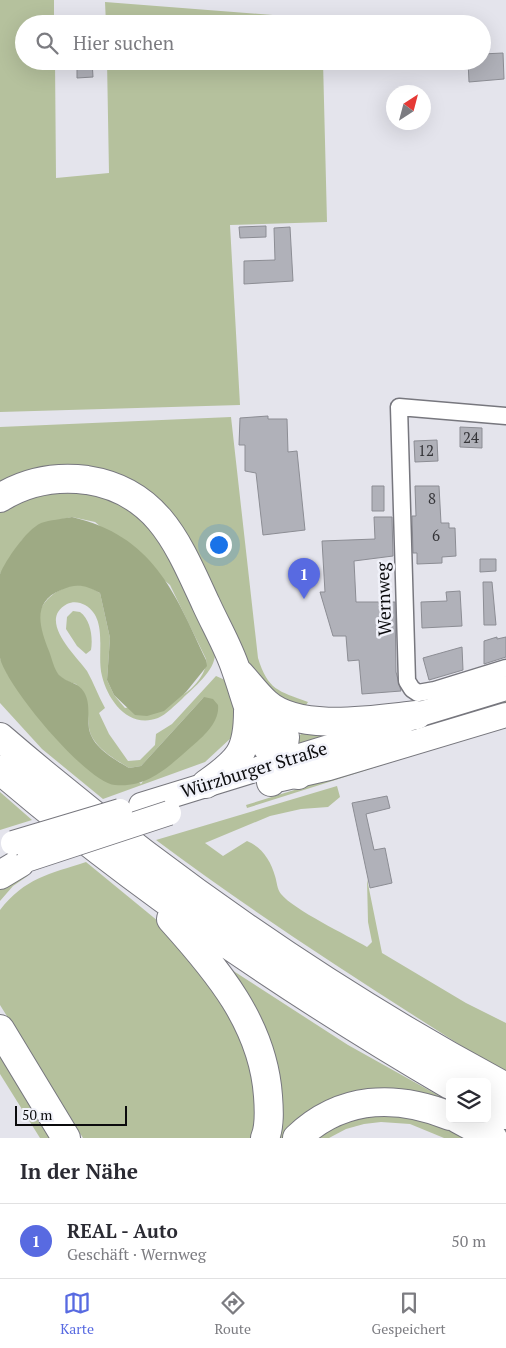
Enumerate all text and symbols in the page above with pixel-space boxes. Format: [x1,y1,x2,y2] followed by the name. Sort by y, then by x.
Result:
[15,15,491,70] search box
[33,29,61,57] icon: search
[73,30,174,55] text: Hier suchen
[386,85,431,130] north arrow
[463,427,479,447] house number: 24
[418,440,434,460] house number: 12
[428,488,436,508] house number: 8
[432,525,440,545] house number: 6
[206,532,232,558] your location
[288,558,320,599] pin: 1
[370,561,396,636] street label: Wernweg
[178,735,330,803] street label: Würzburger Straße
[446,1078,491,1123] map controls
[446,1078,491,1123] button: layers
[15,1103,128,1126] scale bar
[22,1105,52,1124] text: 50 m
[20,1157,138,1185] text: In der Nähe
[67,1218,178,1243] text: REAL - Auto
[31,1230,41,1252] text: 1
[451,1230,486,1252] text: 50 m
[67,1243,206,1265] text: Geschäft · Wernweg
[60,1289,94,1338] tab: Karte
[214,1289,251,1338] tab: Route
[372,1289,446,1338] tab: Gespeichert

